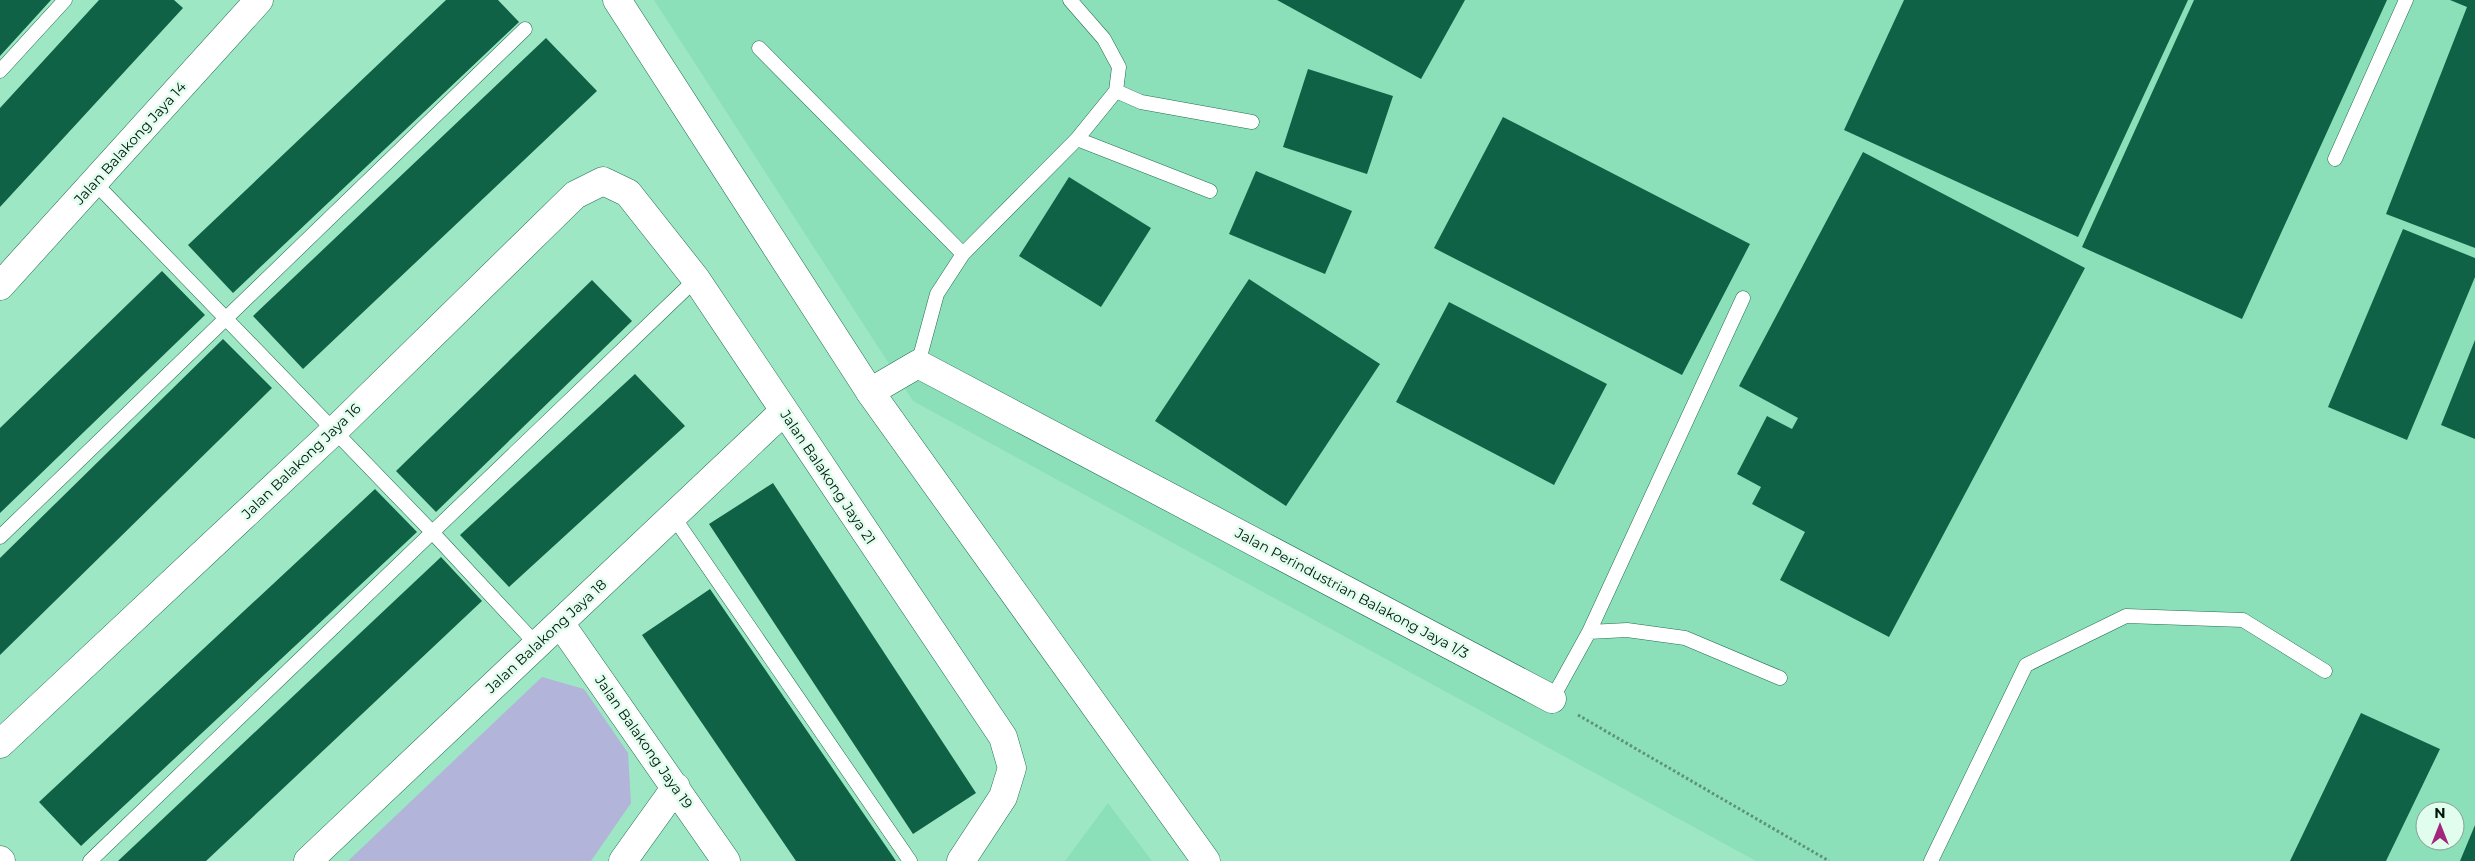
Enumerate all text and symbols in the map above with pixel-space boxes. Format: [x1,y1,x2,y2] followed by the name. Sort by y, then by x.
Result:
[69,77,191,209] street label: Jalan Balakong Jaya 14
[237,399,365,523] street label: Jalan Balakong Jaya 16
[776,406,880,548] street label: Jalan Balakong Jaya 21
[1231,523,1472,662] street label: Jalan Perindustrian Balakong Jaya 1/3
[481,575,610,698] street label: Jalan Balakong Jaya 18
[591,671,697,812] street label: Jalan Balakong Jaya 19
[2415,801,2465,851] north arrow
[2434,804,2446,822] text: N

